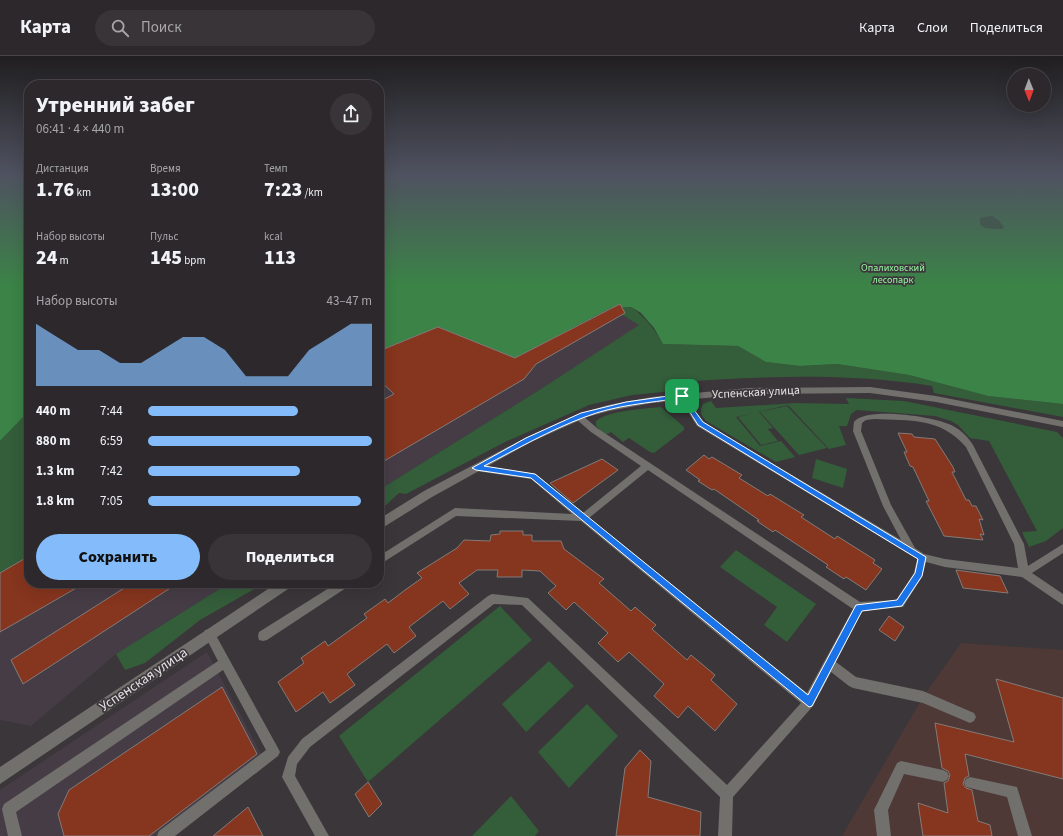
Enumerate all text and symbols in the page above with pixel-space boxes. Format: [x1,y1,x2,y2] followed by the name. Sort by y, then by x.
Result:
[95,10,375,46] search box
[20,14,71,41] text: Карта
[109,17,131,39] icon: search
[141,17,182,38] text: Поиск
[859,18,895,38] text: Карта
[917,18,948,38] text: Слои
[970,18,1043,38] text: Поделиться
[1007,68,1051,112] north arrow
[1007,68,1051,112] map controls
[36,89,195,121] text: Утренний забег
[330,93,372,135] button: share
[36,120,124,138] text: 06:41 · 4 × 440 m
[36,161,89,176] text: Дистанция
[150,161,181,176] text: Время
[264,161,288,176] text: Темп
[36,176,74,204] text: 1.76
[150,176,199,204] text: 13:00
[264,176,302,204] text: 7:23
[74,185,91,200] text: km
[302,185,323,200] text: /km
[36,229,105,244] text: Набор высоты
[150,229,178,244] text: Пульс
[264,229,283,244] text: kcal
[36,244,57,272] text: 24
[150,244,182,272] text: 145
[264,244,296,272] text: 113
[57,253,69,268] text: m
[182,253,206,268] text: bpm
[861,261,925,287] park label: Опалиховский лесопарк
[36,292,118,310] text: Набор высоты
[327,292,372,310] text: 43–47 m
[665,379,699,413] pin
[712,382,800,403] street label: Успенская улица
[671,385,693,407] icon: arrive
[36,402,70,420] text: 440 m
[100,402,123,420] text: 7:44
[36,432,70,450] text: 880 m
[100,432,123,450] text: 6:59
[36,462,75,480] text: 1.3 km
[100,462,123,480] text: 7:42
[36,492,75,510] text: 1.8 km
[100,492,123,510] text: 7:05
[36,534,200,580] button: Сохранить
[208,534,372,580] button: Поделиться
[95,643,192,717] street label: Успенская улица

